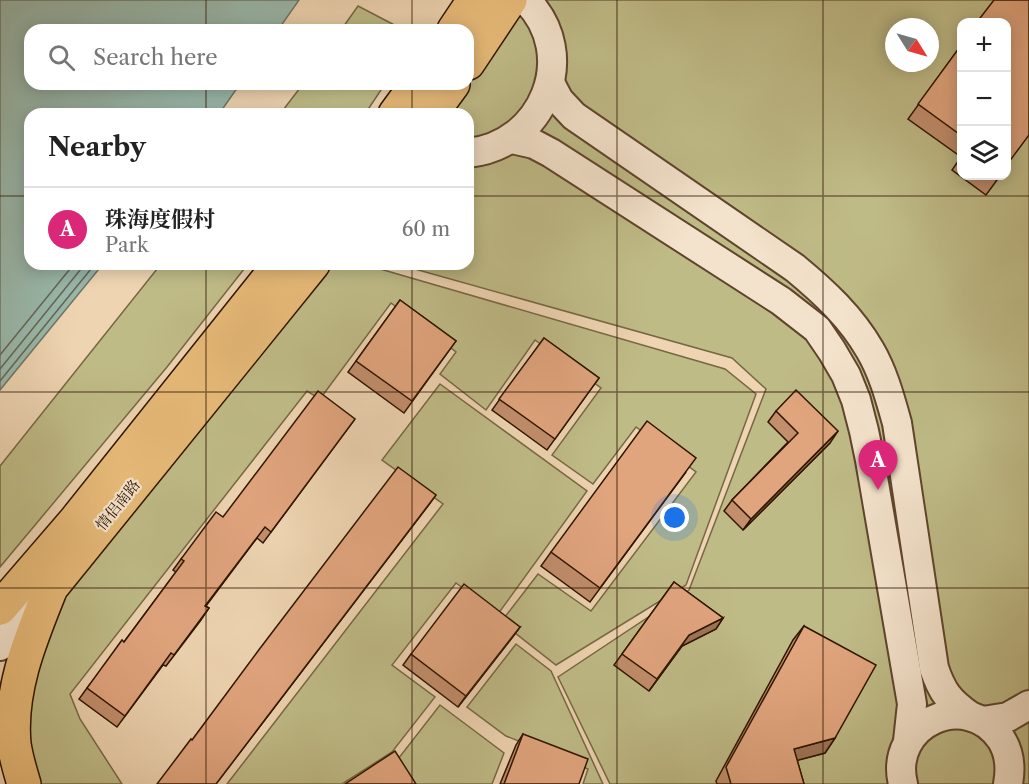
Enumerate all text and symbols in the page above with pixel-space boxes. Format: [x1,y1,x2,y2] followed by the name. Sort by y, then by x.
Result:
[885,18,939,72] north arrow
[957,18,1011,180] map controls
[957,18,1011,72] button: +
[24,24,474,90] search box
[45,41,78,74] icon: search
[93,44,218,71] text: Search here
[957,72,1011,126] button: −
[957,126,1011,180] button: layers
[48,131,146,163] text: Nearby
[105,206,215,233] text: 珠海度假村
[60,217,75,241] text: A
[402,217,450,241] text: 60 m
[105,233,148,257] text: Park
[858,440,898,490] pin: A
[91,475,144,534] street label: 情侣南路
[660,503,689,532] your location

